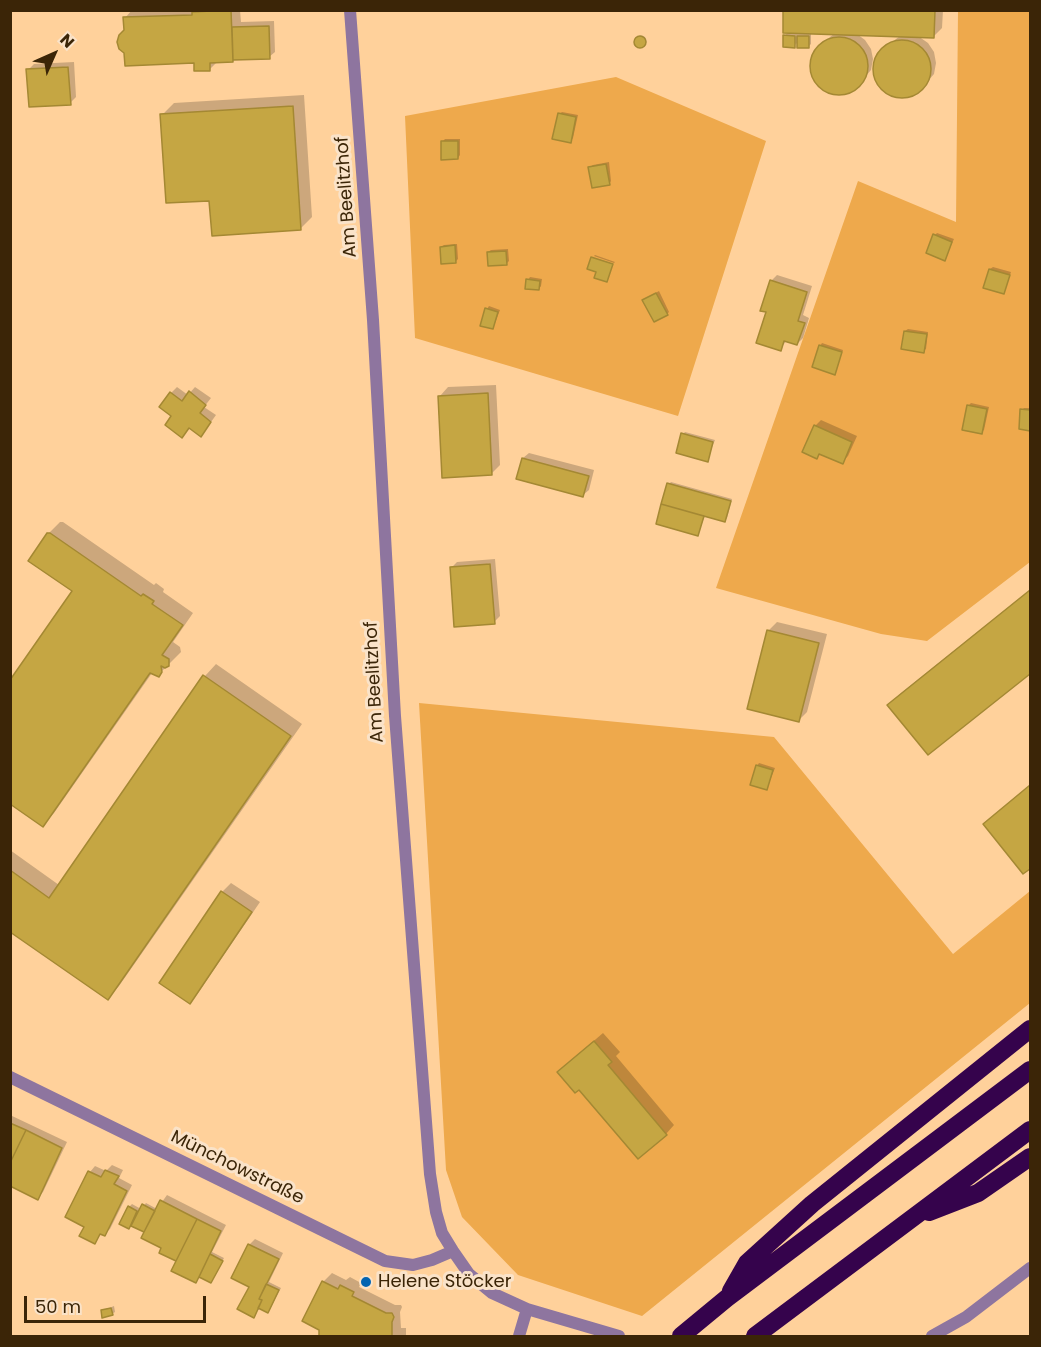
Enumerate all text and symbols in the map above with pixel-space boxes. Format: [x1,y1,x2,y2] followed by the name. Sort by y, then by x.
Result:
[24,24,84,84] north arrow
[55,29,79,53] text: N
[332,136,362,258] street label: Am Beelitzhof
[361,621,389,743] street label: Am Beelitzhof
[167,1126,307,1210] street label: Münchowstraße
[378,1271,511,1293] place label: Helene Stöcker
[359,1275,373,1289] marker: Helene Stöcker
[27,1284,208,1322] scale bar
[35,1294,81,1319] text: 50 m

